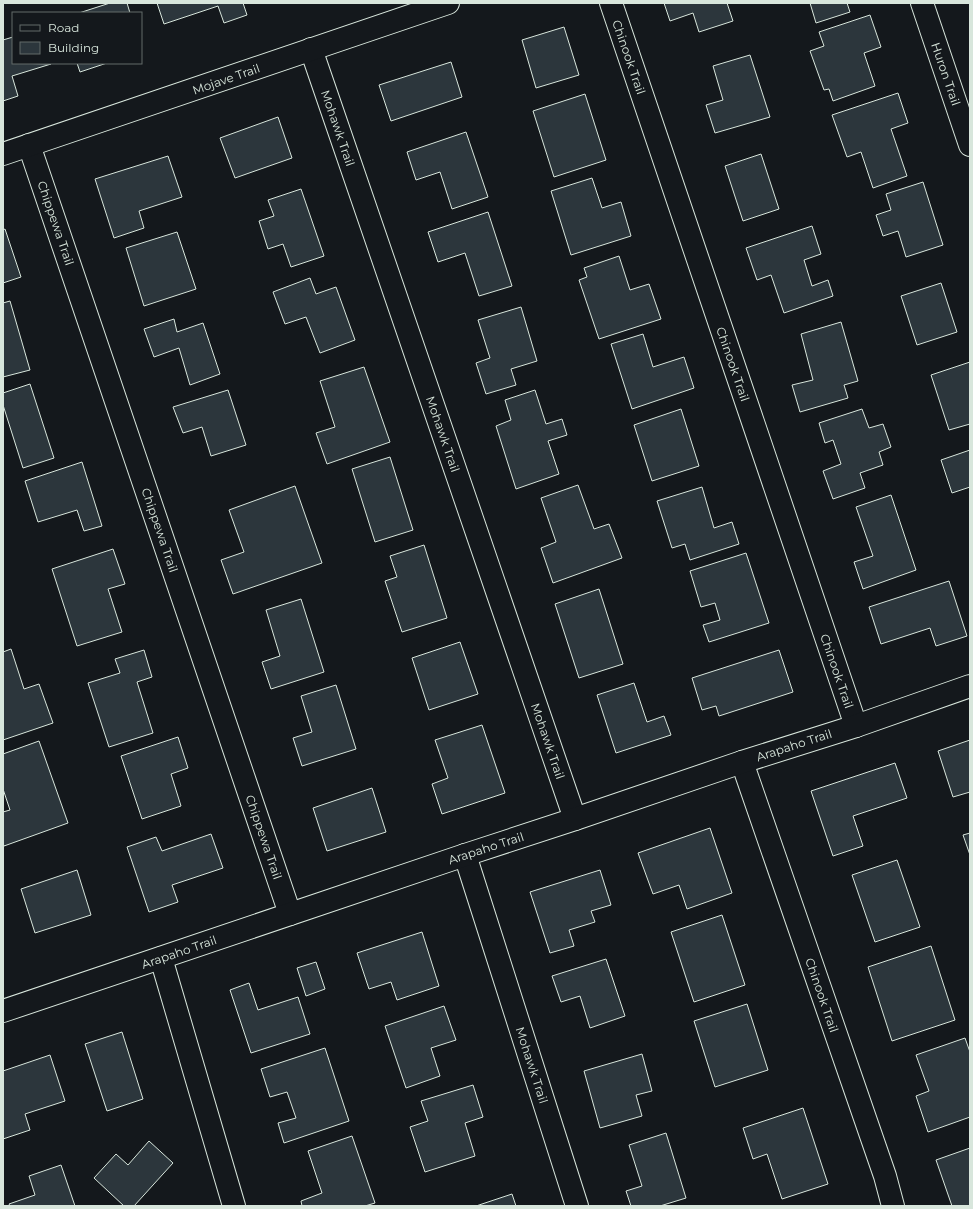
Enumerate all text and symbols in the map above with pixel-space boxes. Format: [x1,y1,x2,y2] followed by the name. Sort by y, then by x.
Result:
[12,12,142,64] legend
[609,18,649,96] street label: Chinook Trail
[48,20,79,35] text: Road
[48,40,99,55] text: Building
[928,40,964,108] street label: Huron Trail
[190,60,262,98] street label: Mojave Trail
[318,88,358,168] street label: Mohawk Trail
[35,179,77,267] street label: Chippewa Trail
[713,325,753,403] street label: Chinook Trail
[423,394,463,474] street label: Mohawk Trail
[139,486,181,574] street label: Chippewa Trail
[817,632,857,710] street label: Chinook Trail
[528,701,568,781] street label: Mohawk Trail
[754,726,834,764] street label: Arapaho Trail
[243,793,285,881] street label: Chippewa Trail
[446,829,526,867] street label: Arapaho Trail
[139,932,219,972] street label: Arapaho Trail
[802,956,842,1034] street label: Chinook Trail
[513,1025,551,1105] street label: Mohawk Trail

